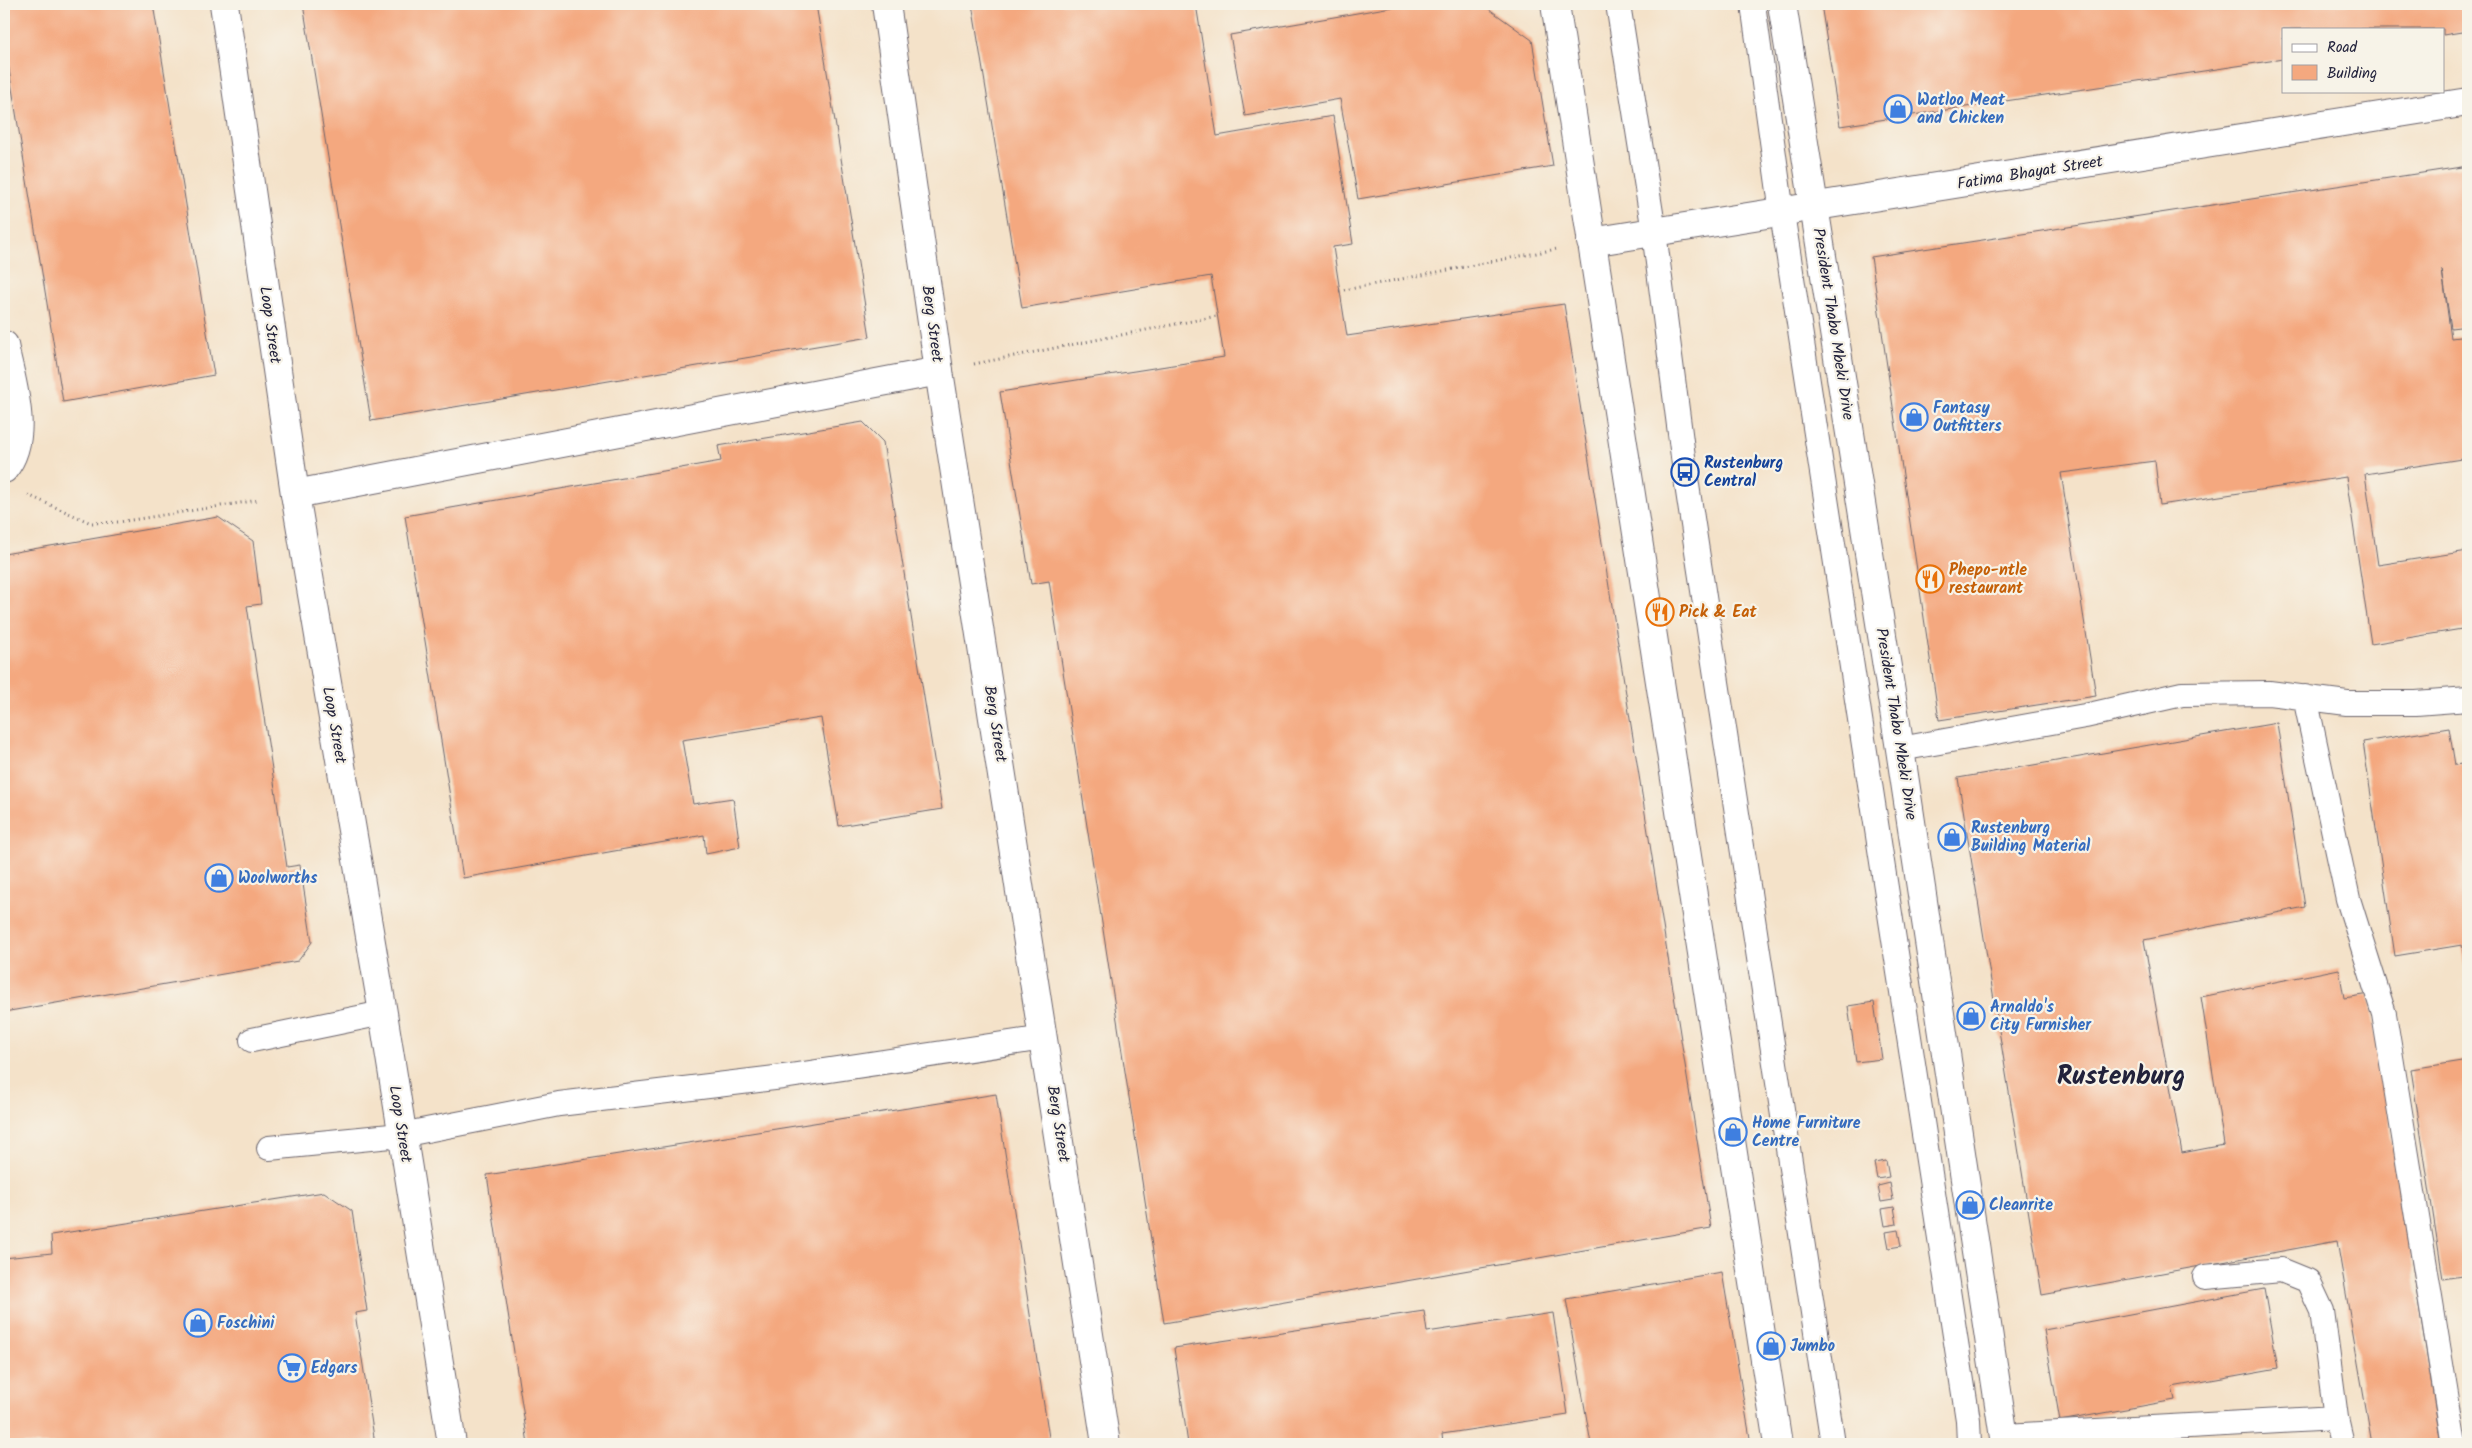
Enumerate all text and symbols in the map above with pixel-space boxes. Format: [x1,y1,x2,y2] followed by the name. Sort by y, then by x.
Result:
[2282,28,2444,92] legend
[2327,36,2358,60] text: Road
[2327,62,2377,86] text: Building
[1917,88,2006,131] place label: Watloo Meat and Chicken
[1883,94,1913,124] shop icon: Watloo Meat and Chicken
[1955,149,2105,197] street label: Fatima Bhayat Street
[1805,226,1861,422] street label: President Thabo Mbeki Drive
[914,284,950,365] street label: Berg Street
[252,285,288,366] street label: Loop Street
[1933,396,2002,439] place label: Fantasy Outfitters
[1899,402,1929,432] shop icon: Fantasy Outfitters
[1704,451,1783,494] place label: Rustenburg Central
[1670,457,1700,487] bus stop icon: Rustenburg Central
[1949,558,2027,601] place label: Phepo-ntle restaurant
[1915,564,1945,594] restaurant icon: Phepo-ntle restaurant
[1645,597,1675,627] restaurant icon: Pick & Eat
[1679,600,1758,625] place label: Pick & Eat
[1868,626,1924,822] street label: President Thabo Mbeki Drive
[315,684,353,766] street label: Loop Street
[977,684,1014,765] street label: Berg Street
[1971,816,2091,859] place label: Rustenburg Building Material
[1937,822,1967,852] shop icon: Rustenburg Building Material
[204,863,234,893] shop icon: Woolworths
[238,866,318,891] place label: Woolworths
[1990,995,2092,1038] place label: Arnaldo's City Furnisher
[1956,1001,1986,1031] shop icon: Arnaldo's City Furnisher
[2057,1056,2185,1098] district label: Rustenburg
[382,1084,419,1165] street label: Loop Street
[1040,1084,1077,1165] street label: Berg Street
[1752,1111,1861,1154] place label: Home Furniture Centre
[1718,1117,1748,1147] shop icon: Home Furniture Centre
[1955,1190,1985,1220] shop icon: Cleanrite
[1989,1193,2053,1218] place label: Cleanrite
[183,1308,213,1338] shop icon: Foschini
[217,1311,275,1336] place label: Foschini
[1756,1331,1786,1361] shop icon: Jumbo
[1790,1334,1835,1359] place label: Jumbo
[277,1353,307,1383] supermarket icon: Edgars
[311,1356,358,1381] place label: Edgars

